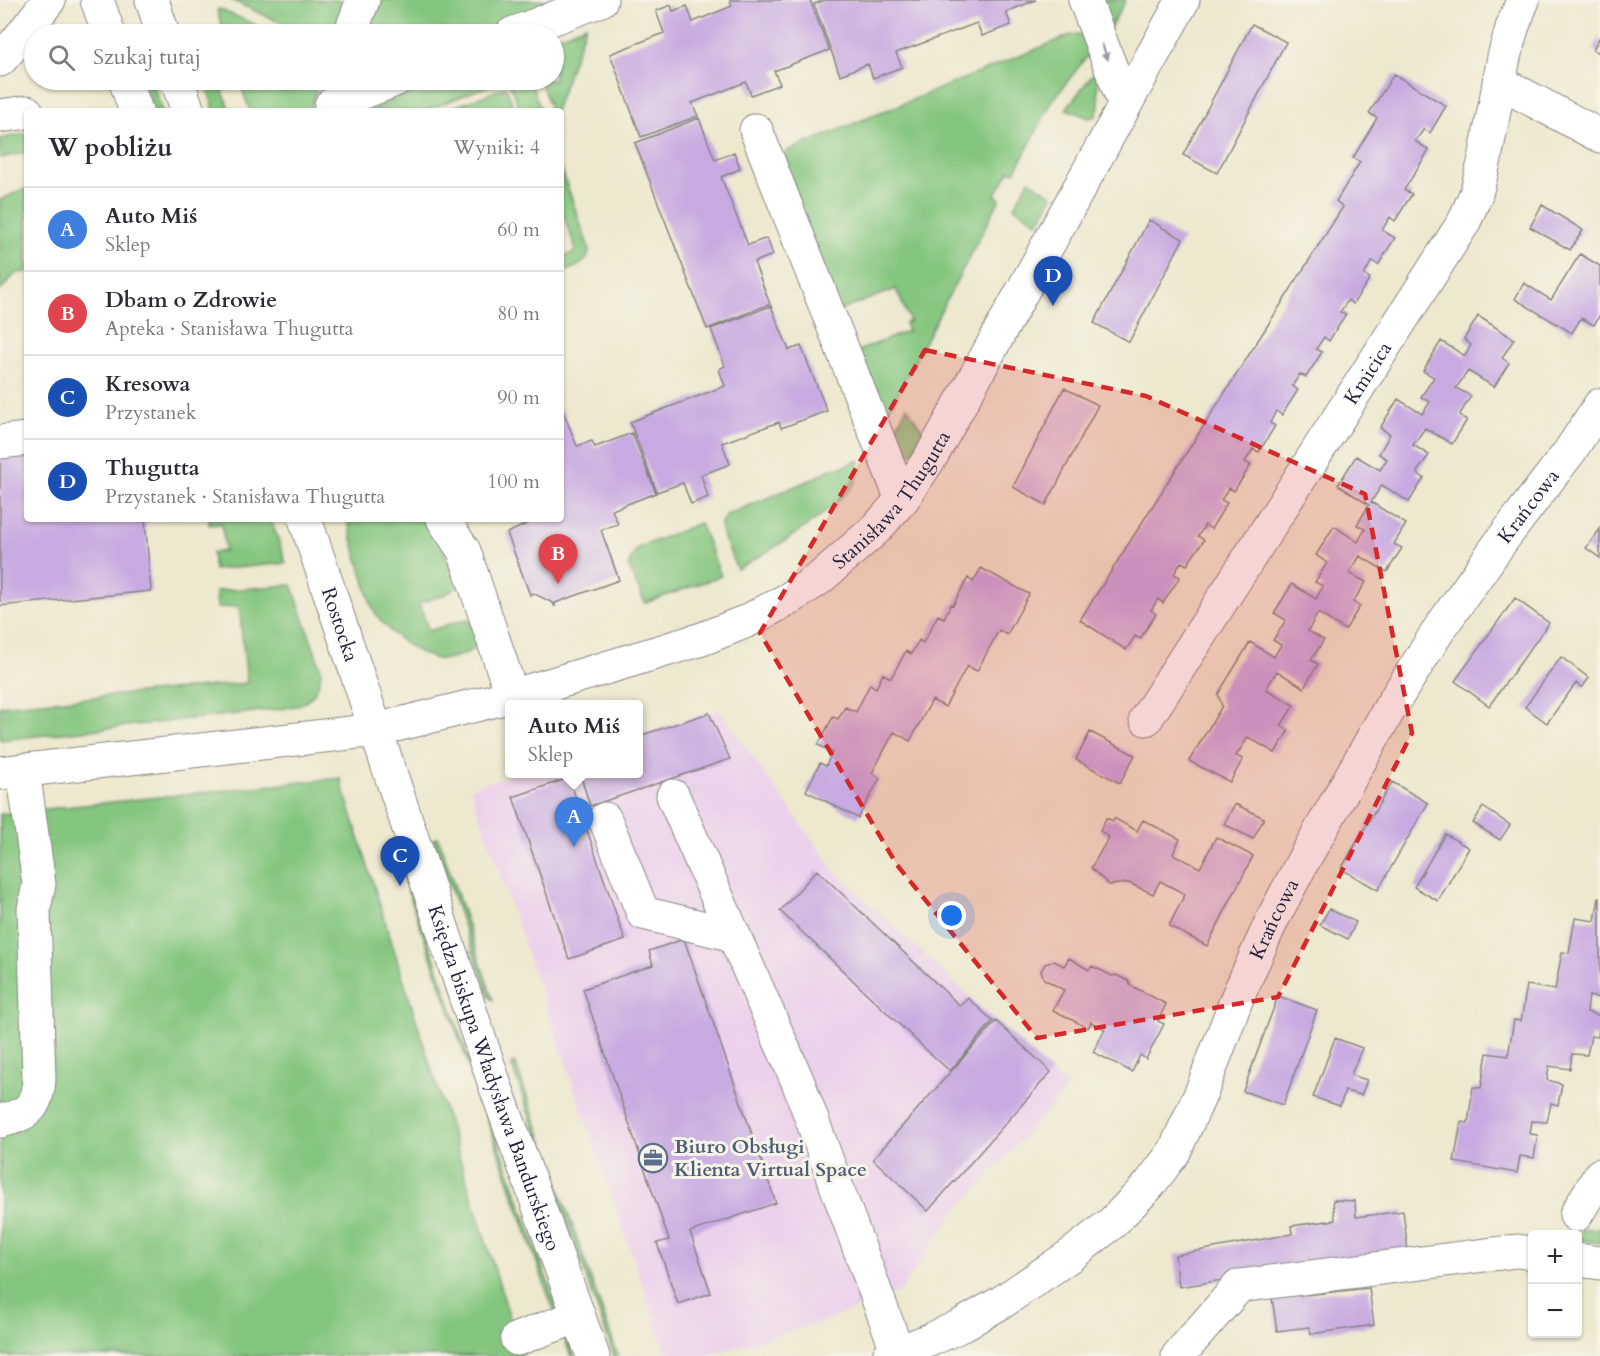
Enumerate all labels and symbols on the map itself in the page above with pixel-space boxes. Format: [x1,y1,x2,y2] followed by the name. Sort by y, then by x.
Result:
[1100,44,1110,62] one-way arrow
[1034,256,1072,306] pin: D
[1337,336,1398,410] street label: Kmicica
[826,426,956,575] street label: Stanisława Thugutta
[1491,463,1565,549] street label: Krańcowa
[538,534,578,584] pin: B
[315,583,365,665] street label: Rostocka
[554,798,594,847] pin: A
[380,836,420,886] pin: C
[1243,874,1305,964] street label: Krańcowa
[422,901,567,1255] street label: Księdza biskupa Władysława Bandurskiego
[937,901,966,930] your location
[674,1133,867,1183] place label: Biuro Obsługi Klienta Virtual Space
[637,1142,669,1174] office icon: Biuro Obsługi Klienta Virtual Space

